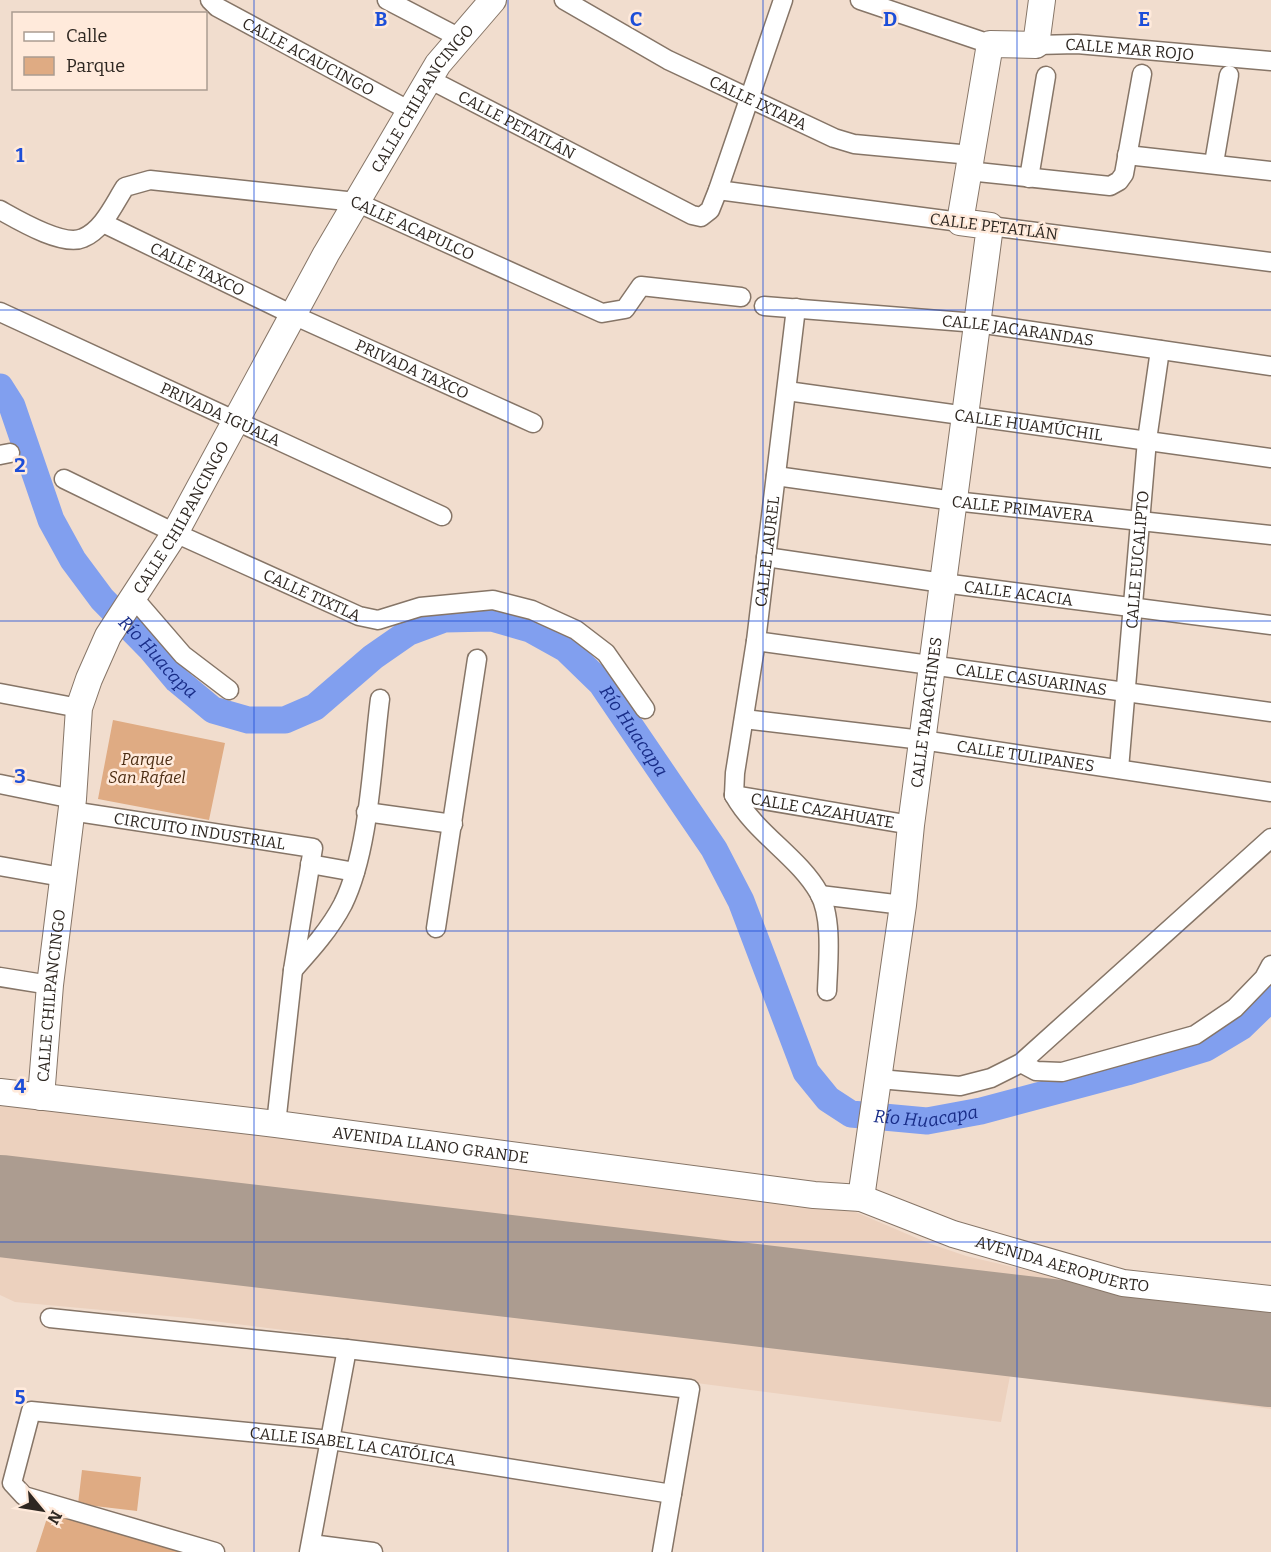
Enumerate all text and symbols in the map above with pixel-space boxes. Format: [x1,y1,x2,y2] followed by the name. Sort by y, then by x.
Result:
[375,7,388,31] text: B
[630,7,642,31] text: C
[883,7,897,31] text: D
[1138,7,1150,31] text: E
[12,12,207,90] legend
[239,14,378,100] street label: CALLE ACAUCINGO
[367,21,478,176] street label: CALLE CHILPANCINGO
[66,25,107,47] text: Calle
[1065,35,1195,64] street label: CALLE MAR ROJO
[66,55,125,77] text: Parque
[706,72,811,134] street label: CALLE IXTAPA
[455,87,579,163] street label: CALLE PETATLÁN
[16,143,25,167] text: 1
[350,193,477,264] street label: CALLE ACAPULCO
[929,208,1060,244] street label: CALLE PETATLÁN
[147,238,248,300] street label: CALLE TAXCO
[941,311,1095,350] street label: CALLE JACARANDAS
[352,335,472,403] street label: PRIVADA TAXCO
[157,378,284,451] street label: PRIVADA IGUALA
[953,405,1104,445] street label: CALLE HUAMÚCHIL
[129,438,233,597] street label: CALLE CHILPANCINGO
[14,453,26,477] text: 2
[1122,490,1153,630] street label: CALLE EUCALIPTO
[951,492,1095,526] street label: CALLE PRIMAVERA
[751,495,783,608] street label: CALLE LAUREL
[260,565,364,626] street label: CALLE TIXTLA
[963,577,1075,610] street label: CALLE ACACIA
[114,611,202,703] water label: Río Huacapa
[907,636,946,789] street label: CALLE TABACHINES
[954,660,1108,699] street label: CALLE CASUARINAS
[595,681,672,781] water label: Río Huacapa
[955,736,1096,776] street label: CALLE TULIPANES
[108,750,186,787] park label: Parque San Rafael
[14,764,26,788] text: 3
[749,789,896,832] street label: CALLE CAZAHUATE
[112,809,287,854] street label: CIRCUITO INDUSTRIAL
[33,908,69,1083] street label: CALLE CHILPANCINGO
[14,1074,26,1098] text: 4
[873,1101,980,1132] water label: Río Huacapa
[331,1123,530,1167] street label: AVENIDA LLANO GRANDE
[973,1232,1150,1296] street label: AVENIDA AEROPUERTO
[15,1385,26,1409] text: 5
[249,1423,458,1470] street label: CALLE ISABEL LA CATÓLICA
[12,1480,72,1540] north arrow
[43,1507,66,1527] text: N

